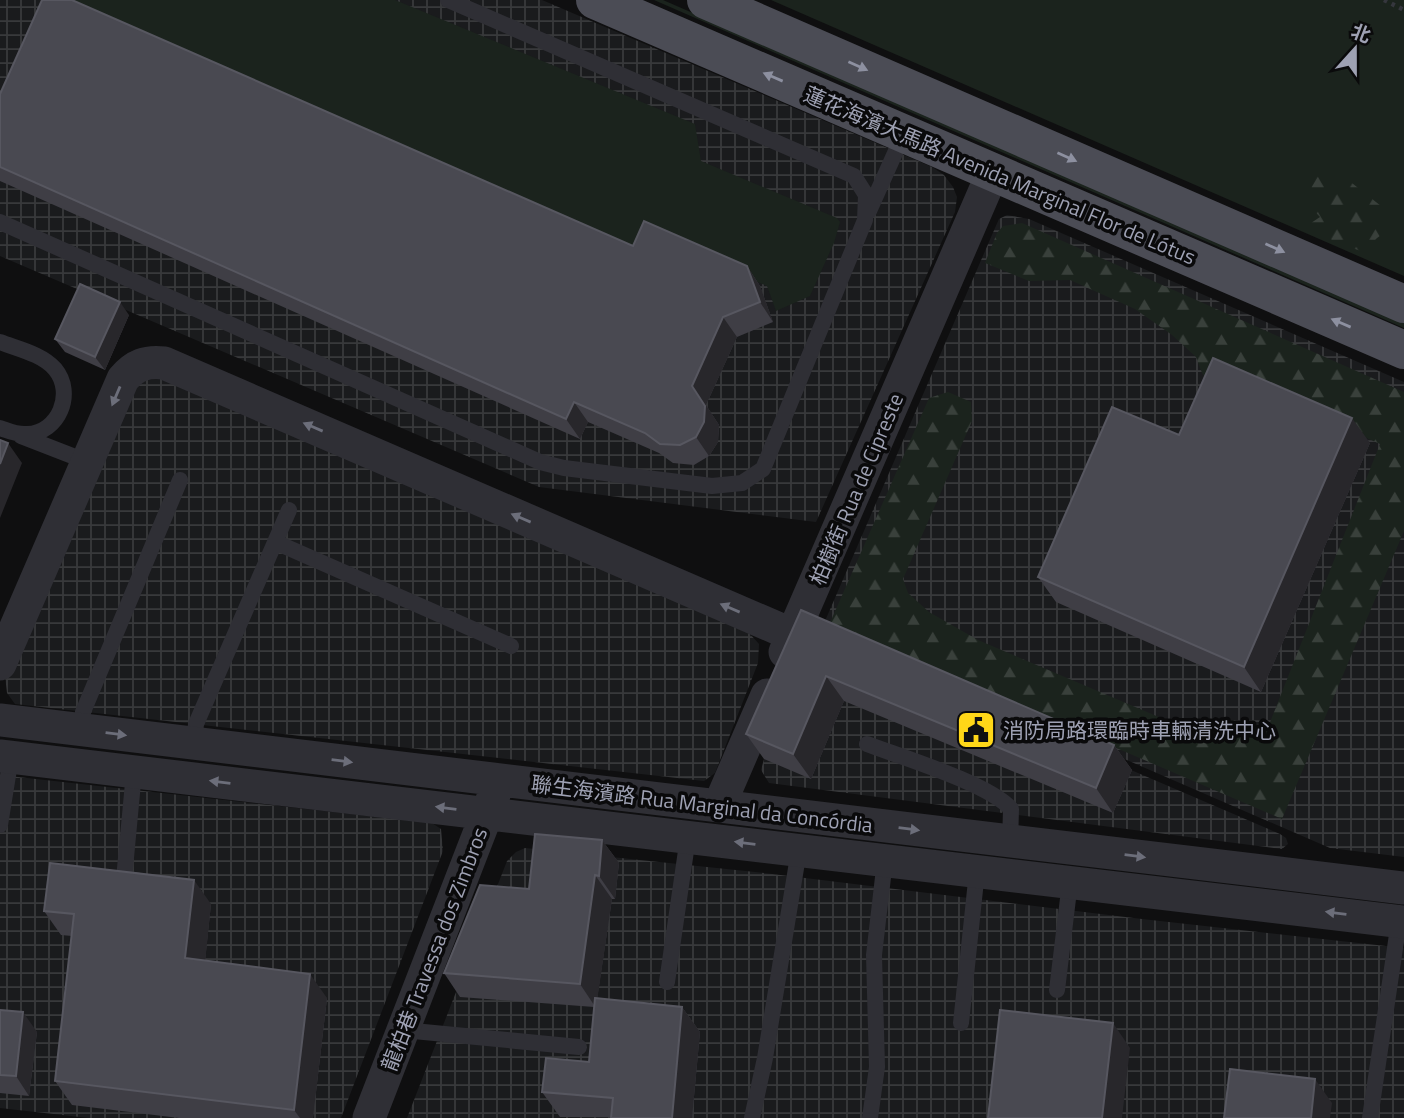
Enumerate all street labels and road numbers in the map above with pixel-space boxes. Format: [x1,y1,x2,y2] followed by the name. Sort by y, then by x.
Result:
[799,78,1201,272] street label: 蓮花海濱大馬路 Avenida Marginal Flor de Lótus
[801,388,911,590] street label: 柏樹街 Rua de Cipreste
[529,767,875,841] street label: 聯生海濱路 Rua Marginal da Concórdia
[373,823,495,1075] street label: 龍柏巷 Travessa dos Zimbros

